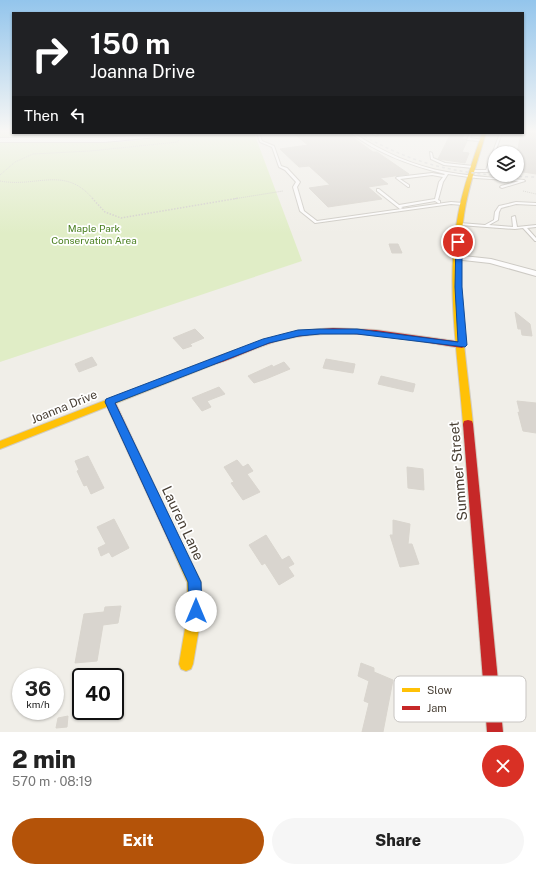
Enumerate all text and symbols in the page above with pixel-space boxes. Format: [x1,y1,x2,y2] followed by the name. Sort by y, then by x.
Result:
[90,27,170,60] text: 150 m
[24,28,76,80] icon: right
[90,61,195,82] text: Joanna Drive
[67,104,89,126] icon: left
[24,107,59,124] text: Then
[488,146,524,182] map controls
[488,146,524,182] button: layers
[51,222,137,246] park label: Maple Park Conservation Area
[441,225,475,259] pin
[447,231,469,253] icon: arrive
[29,387,99,427] street label: Joanna Drive
[446,421,470,521] street label: Summer Street
[159,483,207,563] street label: Lauren Lane
[175,590,217,632] position arrow
[72,668,124,720] speed limit sign: 40
[394,676,526,722] legend
[25,677,51,701] text: 36
[427,684,453,696] text: Slow
[26,698,50,710] text: km/h
[427,702,447,714] text: Jam
[12,745,76,773] text: 2 min
[482,745,524,787] button: close
[12,774,92,789] text: 570 m · 08:19
[12,818,264,864] button: Exit
[272,818,524,864] button: Share

